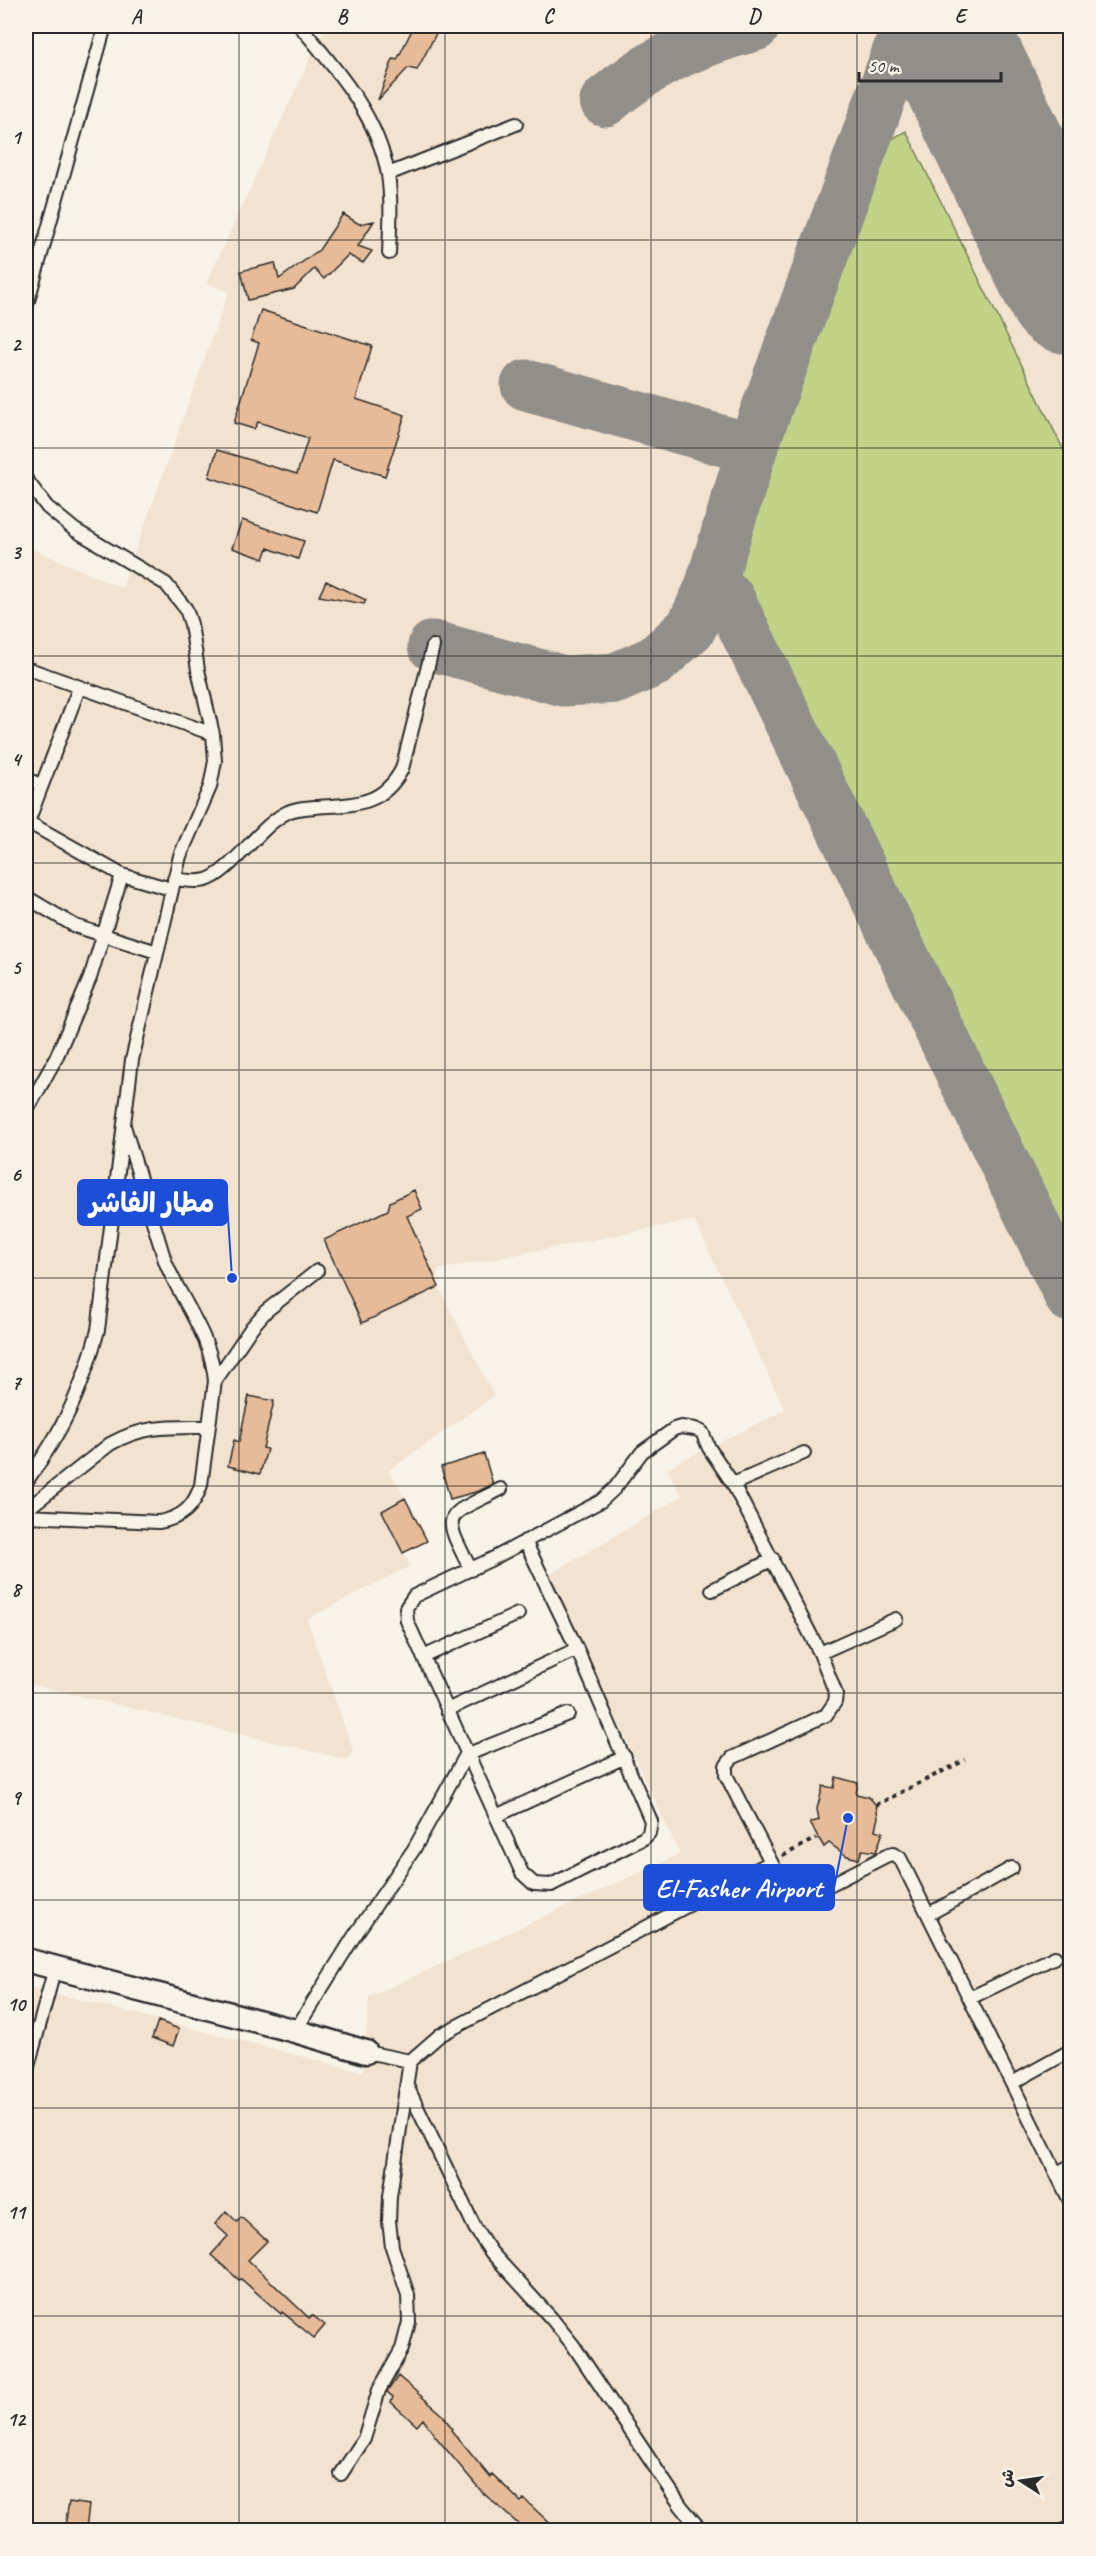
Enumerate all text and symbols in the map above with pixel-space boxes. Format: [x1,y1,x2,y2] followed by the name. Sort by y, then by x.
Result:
[131,4,143,29] text: A
[337,4,349,29] text: B
[543,4,555,29] text: C
[748,4,762,29] text: D
[955,4,969,29] text: E
[859,45,1002,83] scale bar
[868,55,901,77] text: 50 m
[12,125,23,150] text: 1
[12,332,23,357] text: 2
[12,540,23,565] text: 3
[12,747,24,772] text: 4
[12,955,23,980] text: 5
[11,1162,22,1187] text: 6
[78,1180,227,1225] callout: مطار الفاشر
[87,1186,214,1220] text: مطار الفاشر
[12,1370,23,1395] text: 7
[12,1577,24,1602] text: 8
[12,1785,23,1810] text: 9
[644,1865,834,1910] callout: El-Fasher Airport
[656,1871,825,1905] text: El-Fasher Airport
[7,1992,27,2017] text: 10
[7,2200,27,2225] text: 11
[7,2407,27,2432] text: 12
[991,2451,1051,2511] north arrow
[996,2467,1019,2489] text: ش

